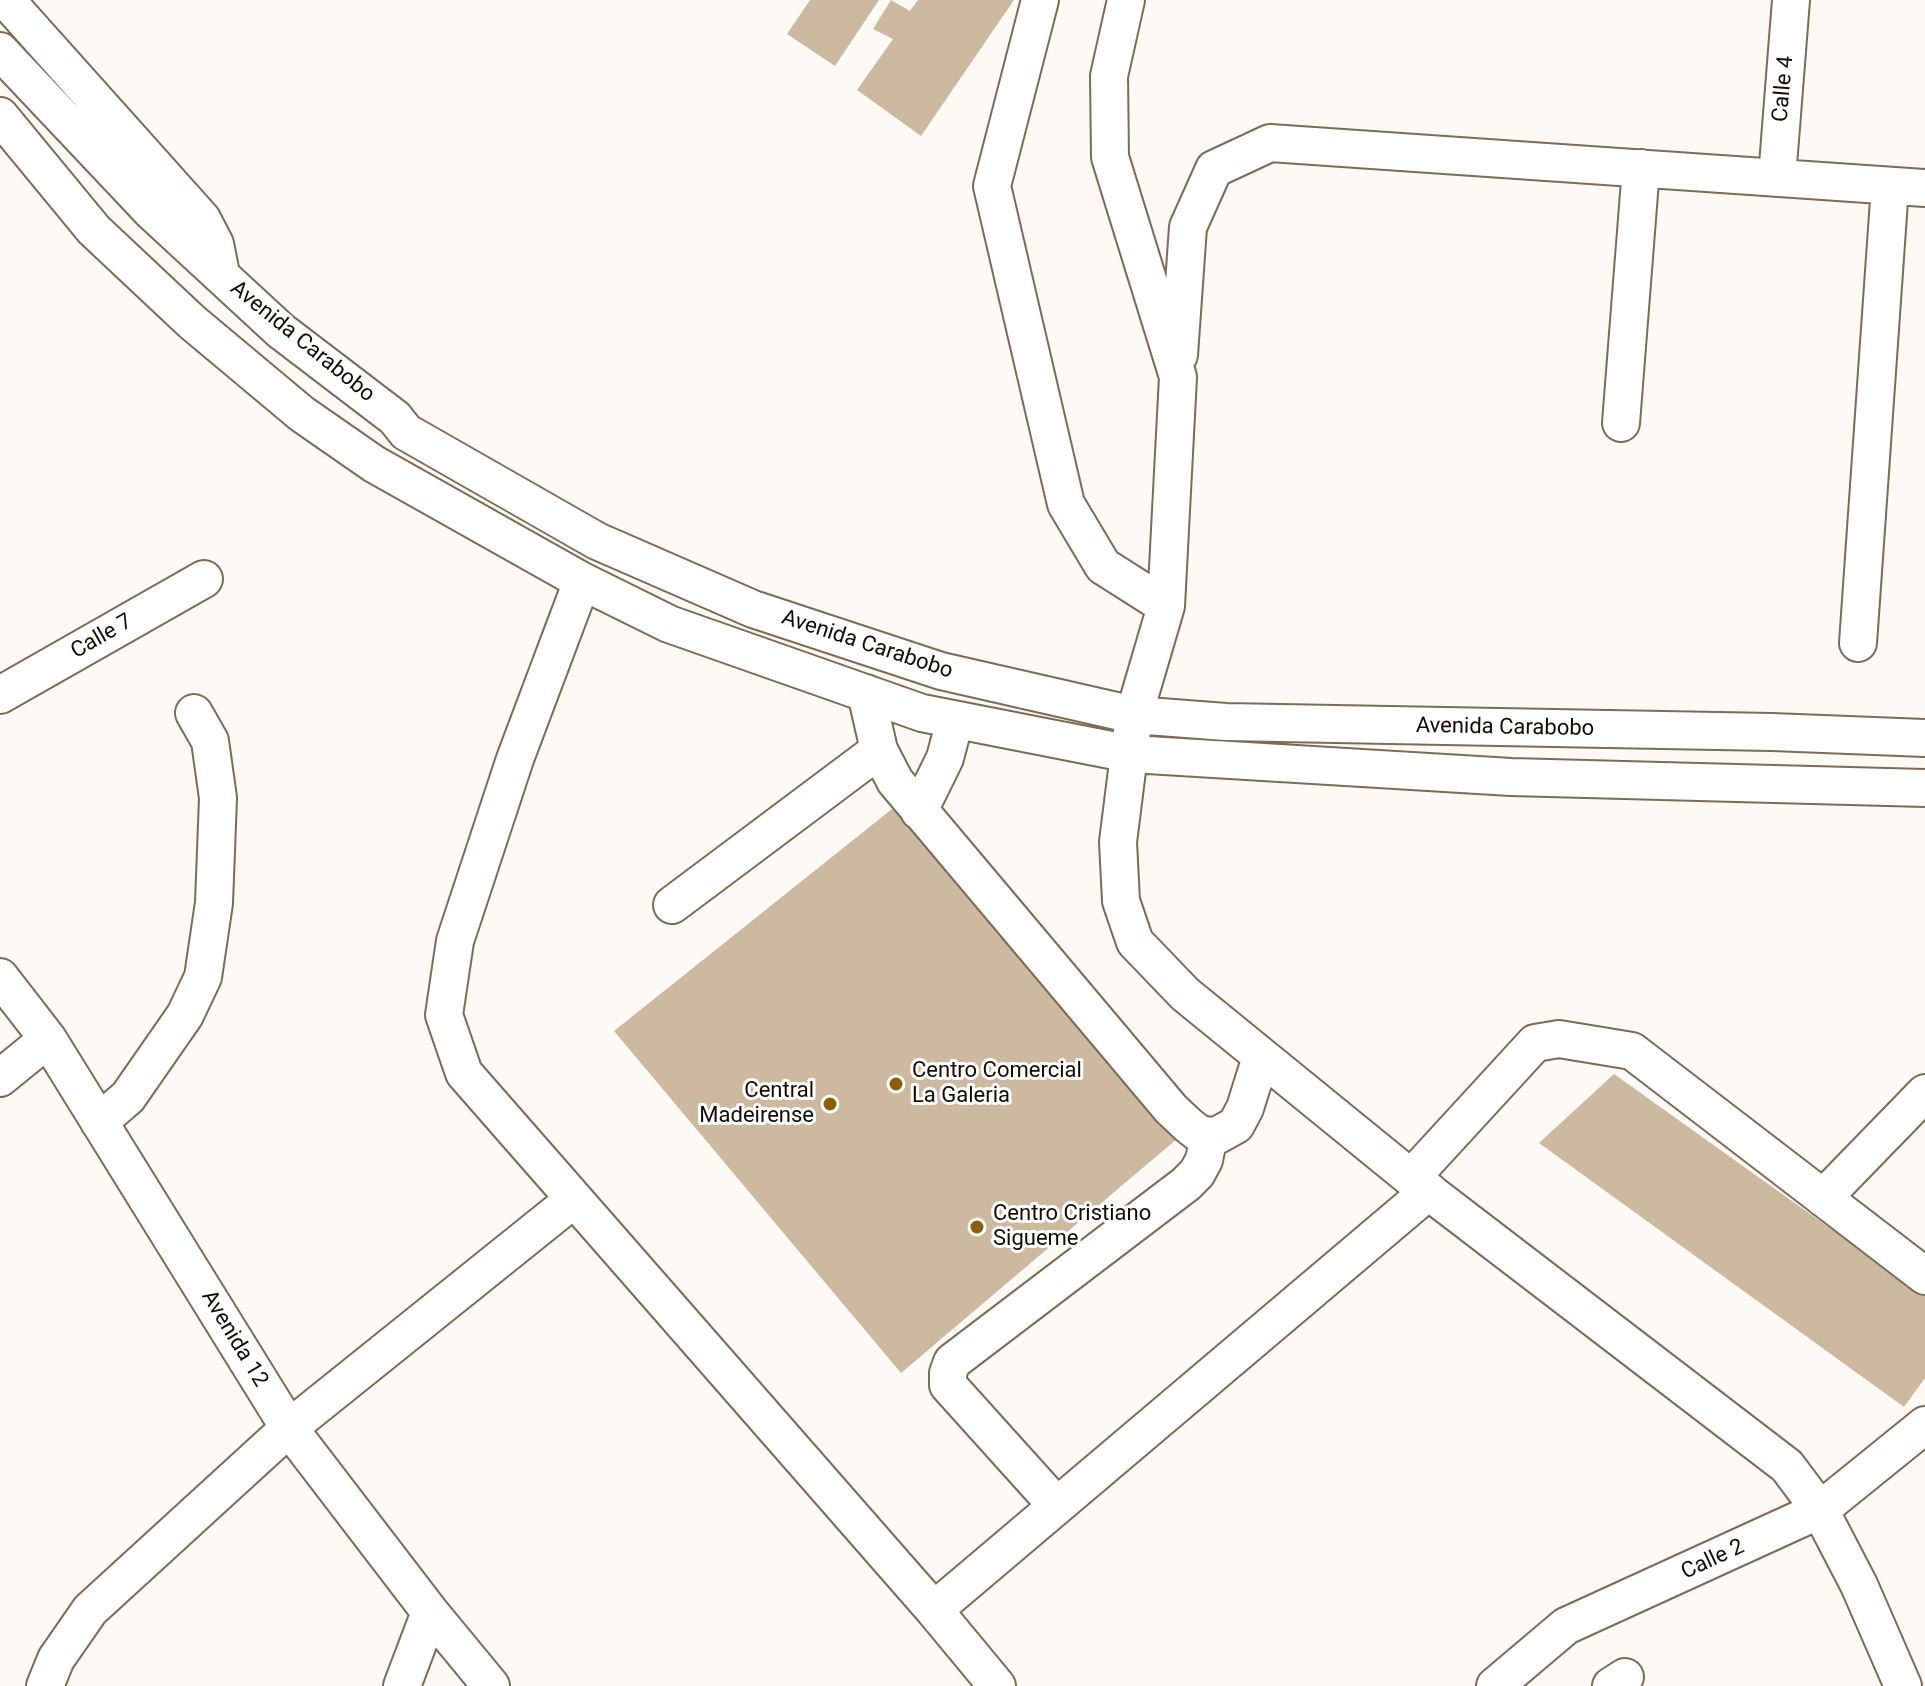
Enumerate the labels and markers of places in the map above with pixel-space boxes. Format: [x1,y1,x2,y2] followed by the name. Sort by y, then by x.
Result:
[912,1058,1082,1110] place label: Centro Comercial La Galeria
[887,1075,905,1093] marker: Centro Comercial La Galeria
[699,1078,814,1130] place label: Central Madeirense
[821,1095,839,1113] marker: Central Madeirense
[993,1201,1151,1252] place label: Centro Cristiano Sigueme
[968,1218,986,1236] marker: Centro Cristiano Sigueme

